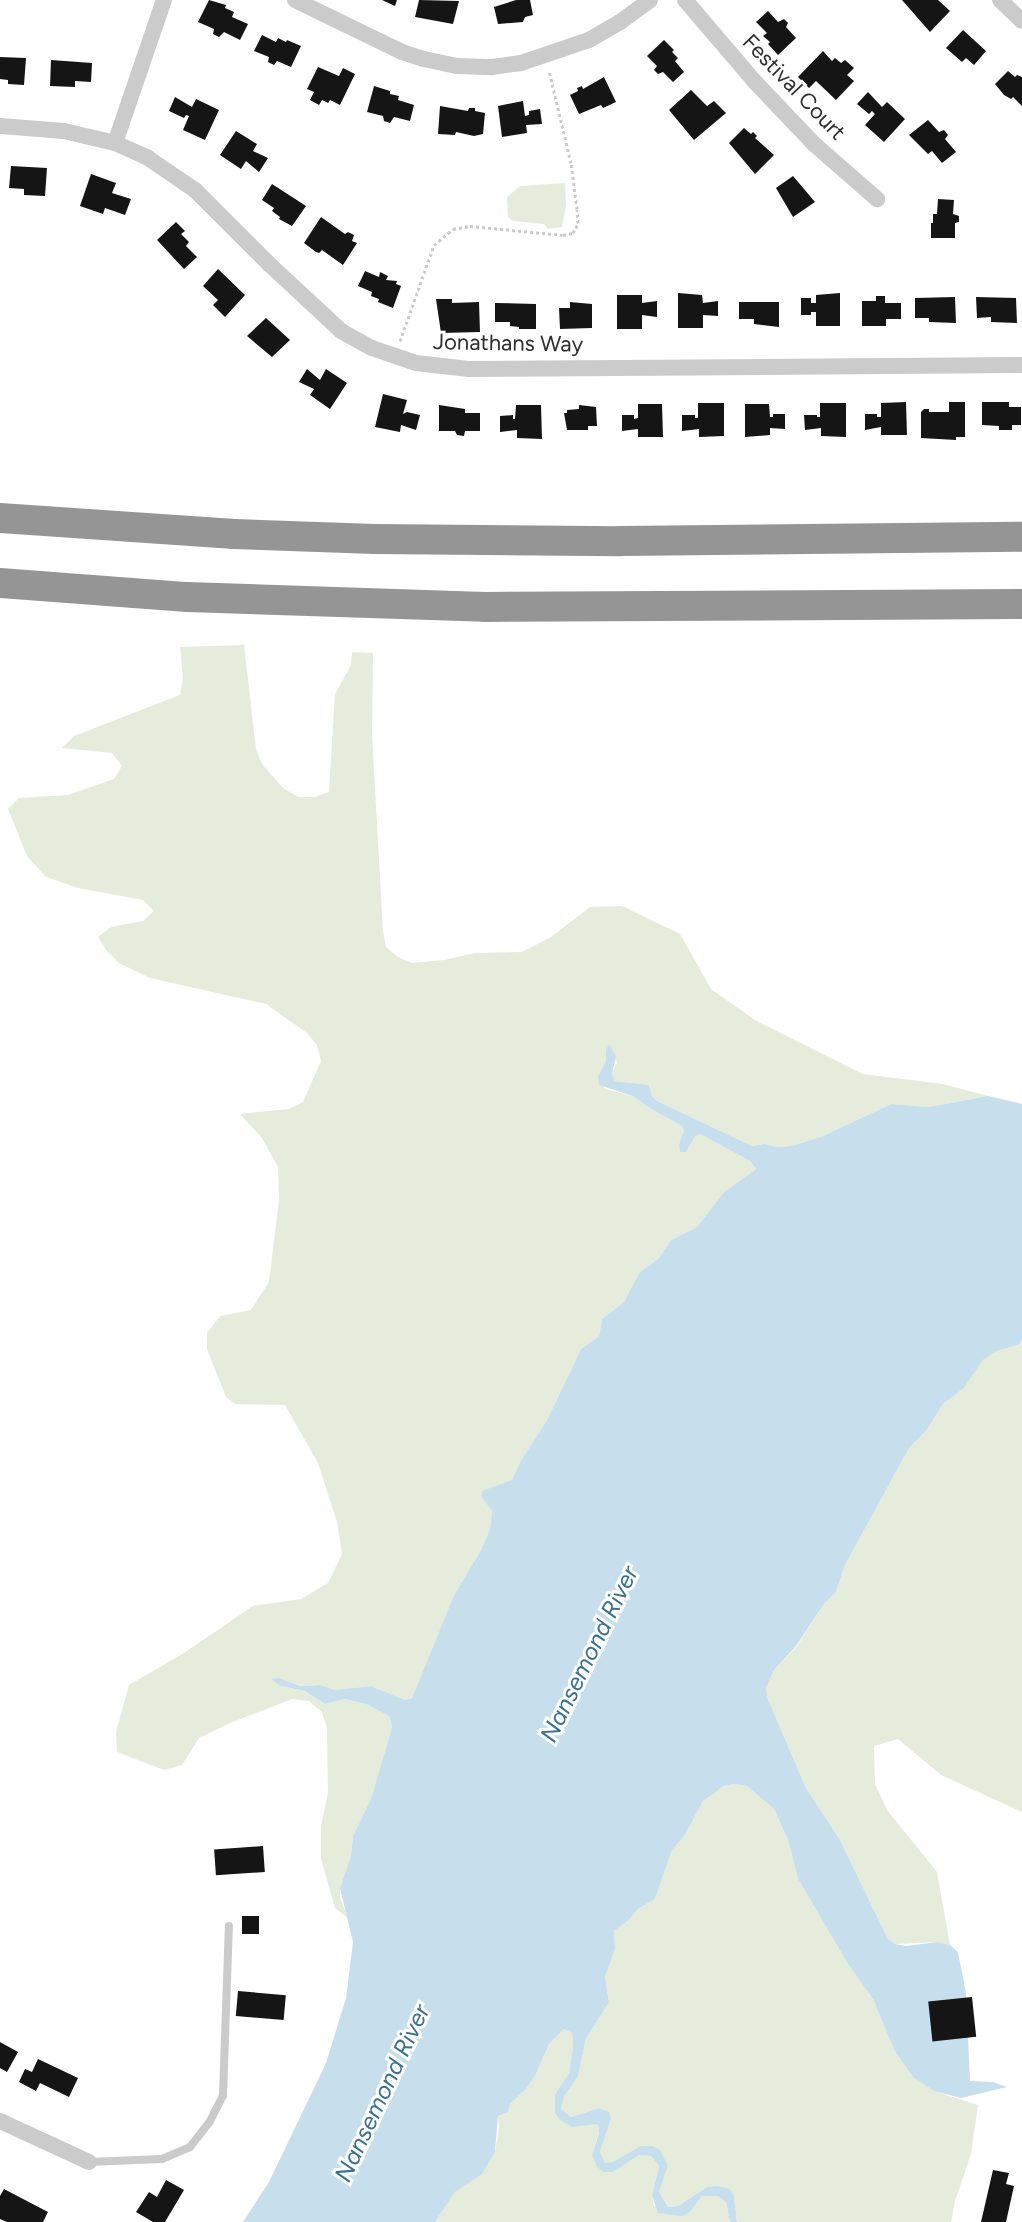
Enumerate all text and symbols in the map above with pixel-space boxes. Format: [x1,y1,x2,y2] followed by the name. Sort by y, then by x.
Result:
[737,29,851,145] street label: Festival Court
[433,328,583,358] street label: Jonathans Way
[534,1561,644,1747] water label: Nansemond River
[328,2000,436,2186] water label: Nansemond River

